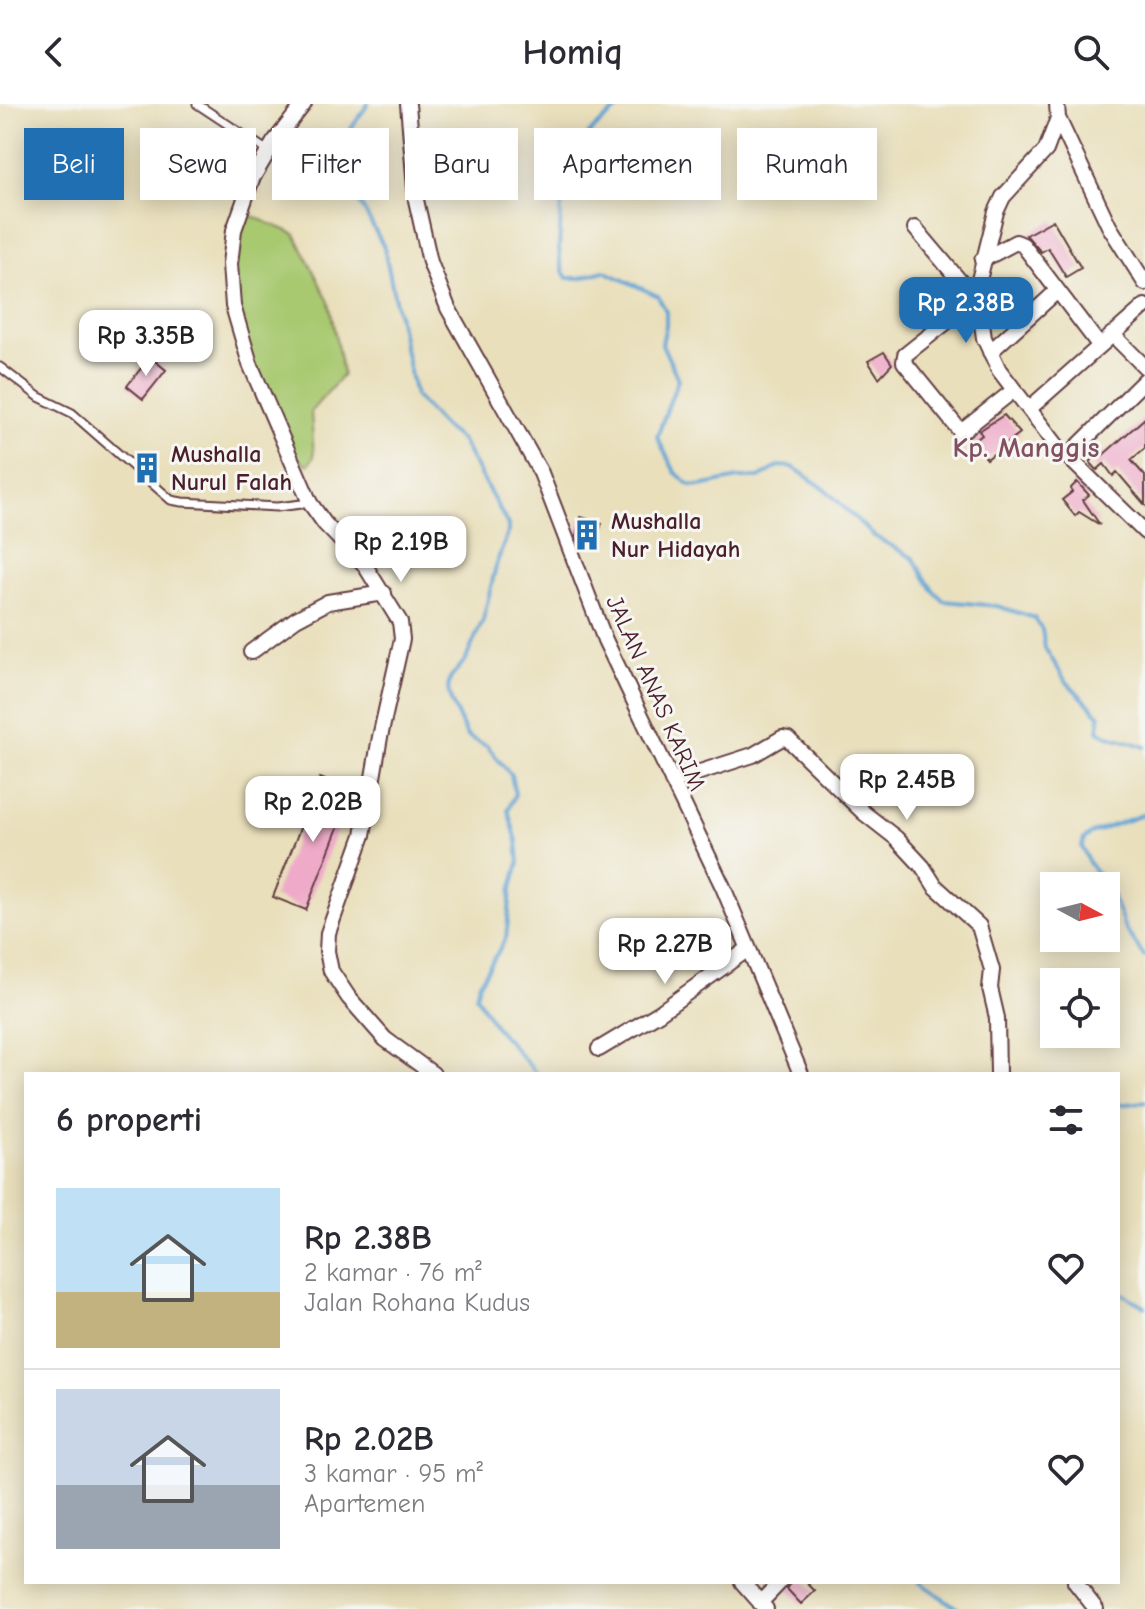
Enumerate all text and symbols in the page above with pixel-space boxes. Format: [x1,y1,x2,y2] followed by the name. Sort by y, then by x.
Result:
[32,30,76,74] icon: back
[1069,30,1113,74] icon: search
[522,32,623,73] text: Homiq
[24,128,124,200] chip: Beli
[140,128,256,200] chip: Sewa
[272,128,389,200] chip: Filter
[405,128,518,200] chip: Baru
[534,128,721,200] chip: Apartemen
[737,128,877,200] chip: Rumah
[883,277,1049,345] pin: Rp 2.38B
[917,288,1015,318] text: Rp 2.38B
[63,310,229,378] pin: Rp 3.35B
[97,321,195,351] text: Rp 3.35B
[953,432,1099,464] district label: Kp. Manggis
[171,440,292,496] place label: Mushalla Nurul Falah
[130,451,164,485] building icon: Mushalla Nurul Falah
[611,507,740,563] place label: Mushalla Nur Hidayah
[318,516,484,584] pin: Rp 2.19B
[570,518,604,552] building icon: Mushalla Nur Hidayah
[353,527,449,557] text: Rp 2.19B
[600,591,712,795] street label: JALAN ANAS KARIM
[824,754,990,822] pin: Rp 2.45B
[858,765,956,795] text: Rp 2.45B
[230,776,396,844] pin: Rp 2.02B
[263,787,363,817] text: Rp 2.02B
[1040,872,1120,952] north arrow
[1040,872,1120,1048] map controls
[582,918,748,986] pin: Rp 2.27B
[617,929,713,959] text: Rp 2.27B
[1040,968,1120,1048] button: locate
[1044,1098,1088,1142] icon: filters
[56,1100,202,1140] text: 6 properti
[304,1218,432,1258] text: Rp 2.38B
[120,1220,216,1316] icon: home
[1044,1246,1088,1290] icon: heart
[304,1258,482,1288] text: 2 kamar · 76 m²
[304,1288,530,1318] text: Jalan Rohana Kudus
[304,1419,434,1459] text: Rp 2.02B
[120,1421,216,1517] icon: home
[1044,1447,1088,1491] icon: heart
[304,1459,483,1489] text: 3 kamar · 95 m²
[304,1489,425,1519] text: Apartemen

